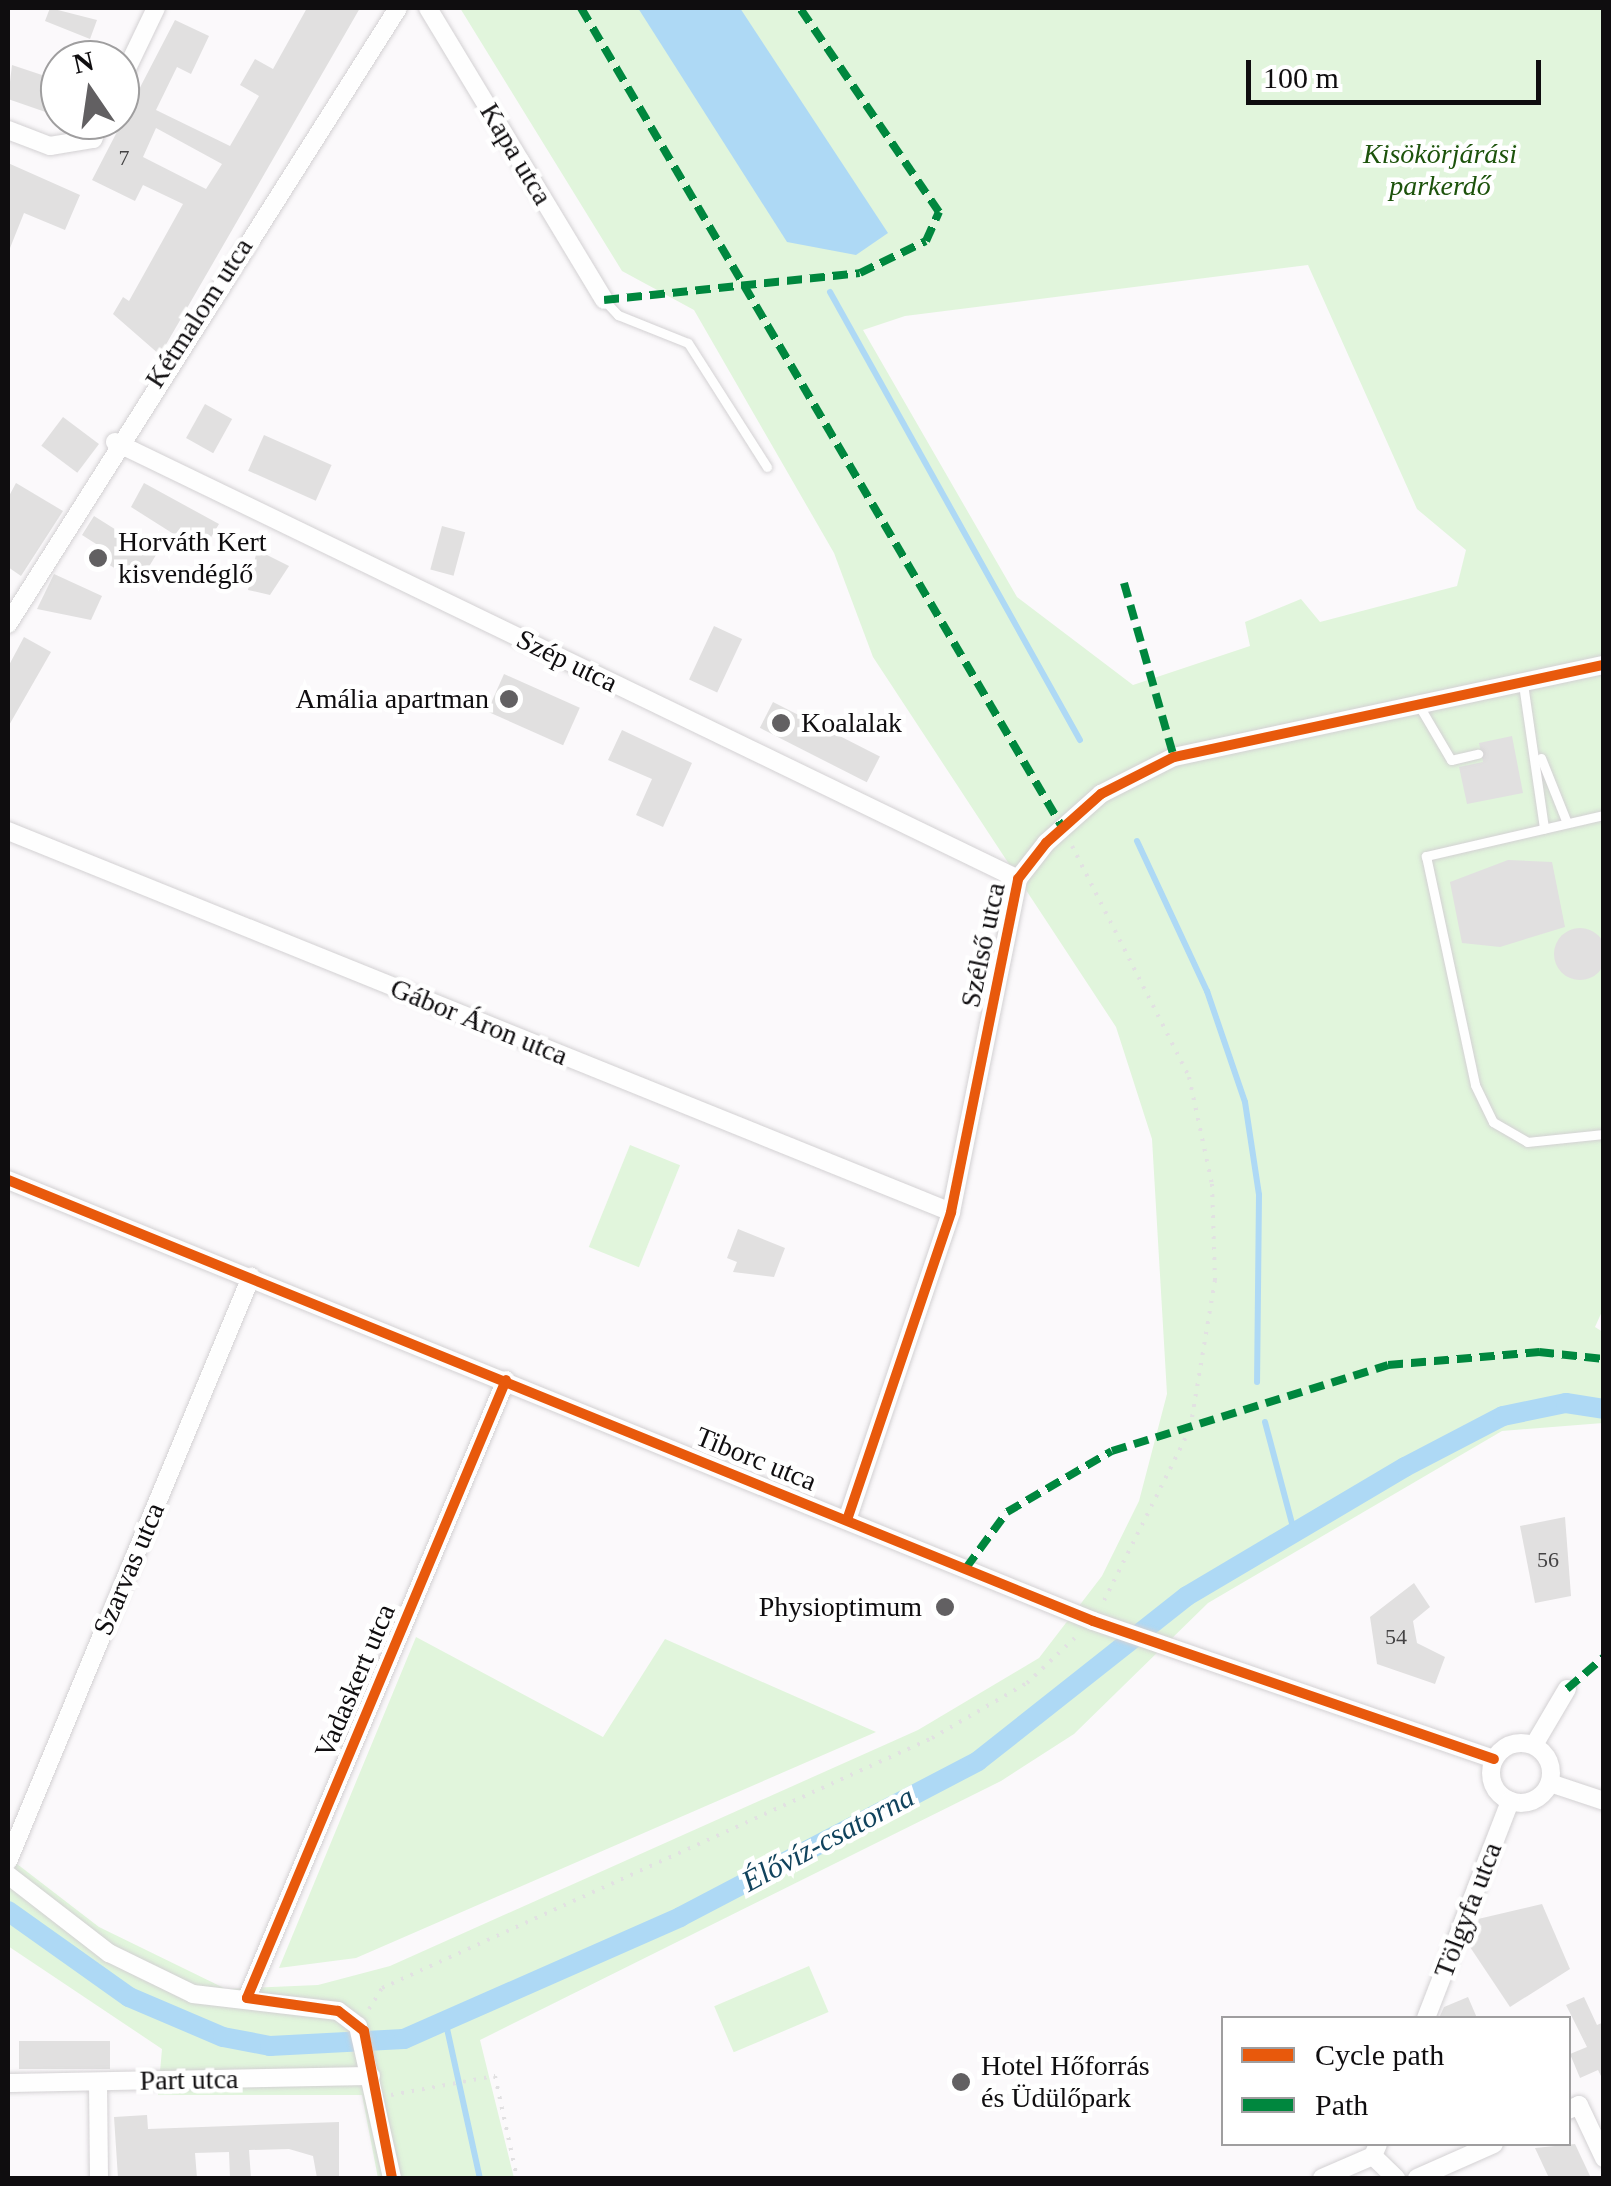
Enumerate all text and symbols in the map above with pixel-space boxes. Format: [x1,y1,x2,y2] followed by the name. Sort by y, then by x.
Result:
[40,40,140,140] north arrow
[1251,40,1546,102] scale bar
[70,45,97,80] text: N
[1263,61,1339,94] text: 100 m
[473,97,559,211] street label: Kapa utca
[1363,137,1517,203] park label: Kisökörjárási parkerdő
[118,145,130,171] house number: 7
[138,232,260,394] street label: Kétmalom utca
[118,525,267,591] place label: Horváth Kert kisvendéglő
[87,547,109,569] marker: Horváth Kert kisvendéglő
[511,622,623,700] street label: Szép utca
[295,682,489,716] place label: Amália apartman
[498,688,520,710] marker: Amália apartman
[801,706,902,740] place label: Koalalak
[770,712,792,734] marker: Koalalak
[953,880,1013,1010] street label: Szélső utca
[385,971,573,1073] street label: Gábor Áron utca
[691,1420,821,1498] street label: Tiborc utca
[86,1498,172,1640] street label: Szarvas utca
[1537,1547,1559,1573] house number: 56
[759,1590,922,1624] place label: Physioptimum
[932,1594,958,1620] marker: Physioptimum
[307,1599,403,1763] street label: Vadaskert utca
[1385,1624,1407,1650] house number: 54
[736,1779,920,1899] water label: Élővíz-csatorna
[1427,1838,1509,1982] street label: Tölgyfa utca
[1221,2016,1571,2146] legend
[1315,2038,1444,2071] text: Cycle path
[981,2049,1150,2115] place label: Hotel Hőforrás és Üdülőpark
[139,2062,239,2098] street label: Part utca
[950,2071,972,2093] marker: Hotel Hőforrás és Üdülőpark
[1315,2088,1368,2121] text: Path

